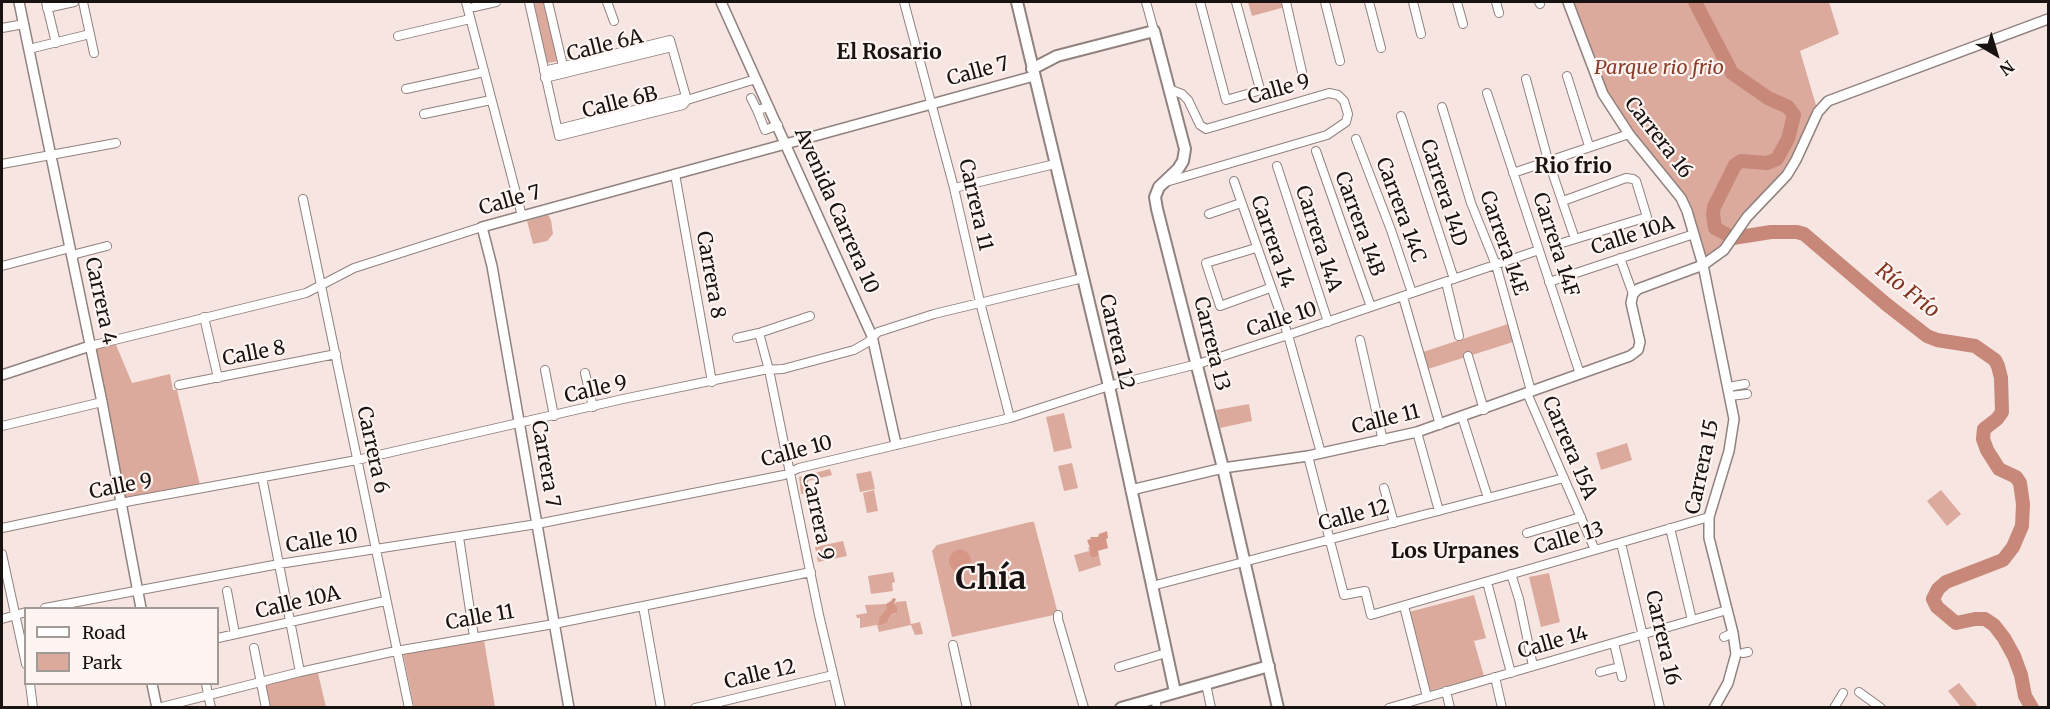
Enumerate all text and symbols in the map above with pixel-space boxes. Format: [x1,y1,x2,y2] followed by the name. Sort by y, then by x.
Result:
[1966,24,2026,84] north arrow
[564,25,646,67] street label: Calle 6A
[836,40,942,66] district label: El Rosario
[944,52,1012,92] street label: Calle 7
[1594,56,1724,80] park label: Parque rio frio
[1996,56,2018,80] text: N
[1245,70,1313,110] street label: Calle 9
[580,82,660,124] street label: Calle 6B
[1619,93,1697,183] street label: Carrera 16
[789,124,883,298] street label: Avenida Carrera 10
[1414,137,1472,249] street label: Carrera 14D
[1370,154,1430,266] street label: Carrera 14C
[1534,154,1612,180] district label: Rio frio
[953,157,997,253] street label: Carrera 11
[1329,169,1389,279] street label: Carrera 14B
[476,181,544,221] street label: Calle 7
[1290,183,1346,295] street label: Carrera 14A
[1474,188,1532,298] street label: Carrera 14E
[1527,190,1583,300] street label: Carrera 14F
[1245,192,1299,292] street label: Carrera 14
[1588,211,1678,261] street label: Calle 10A
[691,230,729,320] street label: Carrera 8
[79,255,121,347] street label: Carrera 4
[1870,258,1944,324] water label: Río Frío
[1093,292,1139,392] street label: Carrera 12
[1188,294,1234,394] street label: Carrera 13
[1244,297,1320,343] street label: Calle 10
[221,336,287,372] street label: Calle 8
[562,371,630,409] street label: Calle 9
[1537,393,1601,503] street label: Carrera 15A
[1350,400,1422,440] street label: Calle 11
[351,404,393,496] street label: Carrera 6
[1681,417,1725,517] street label: Carrera 15
[526,419,564,509] street label: Carrera 7
[759,431,835,473] street label: Calle 10
[87,469,155,505] street label: Calle 9
[796,471,838,563] street label: Carrera 9
[1316,495,1392,537] street label: Calle 12
[1531,518,1607,560] street label: Calle 13
[284,523,360,559] street label: Calle 10
[1391,539,1519,565] district label: Los Urpanes
[955,561,1027,599] district label: Chía
[253,582,343,624] street label: Calle 10A
[1639,588,1685,688] street label: Carrera 16
[444,600,516,636] street label: Calle 11
[24,607,219,685] legend
[82,621,126,644] text: Road
[1515,622,1591,664] street label: Calle 14
[82,651,122,674] text: Park
[722,655,798,695] street label: Calle 12

